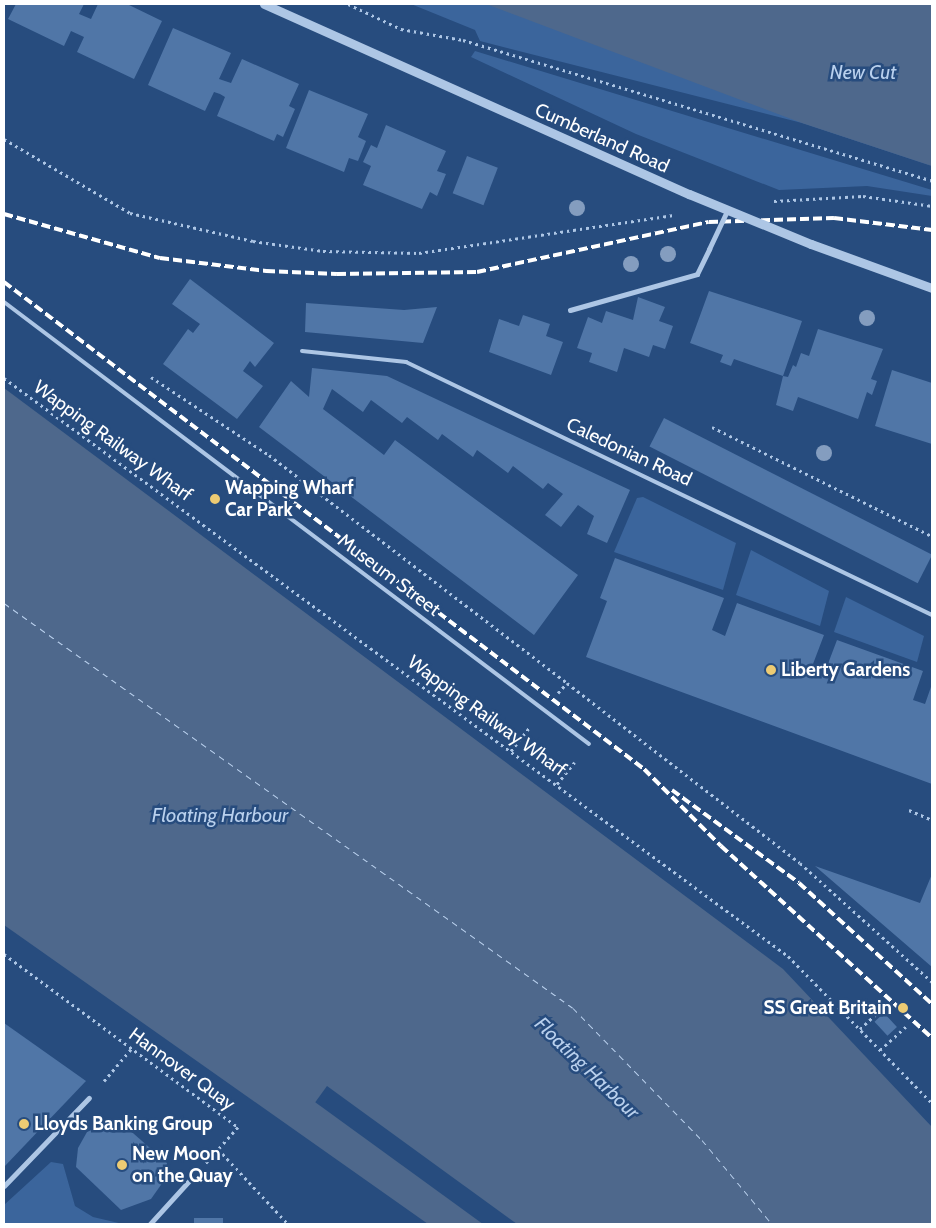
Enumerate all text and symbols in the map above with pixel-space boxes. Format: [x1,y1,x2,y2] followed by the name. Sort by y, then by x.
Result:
[830,60,896,84] water label: New Cut
[531,98,673,178] street label: Cumberland Road
[29,376,197,506] street label: Wapping Railway Wharf
[563,413,695,491] street label: Caledonian Road
[225,477,354,521] place label: Wapping Wharf Car Park
[209,493,221,505] marker: Wapping Wharf Car Park
[333,529,445,621] street label: Museum Street
[403,651,571,781] street label: Wapping Railway Wharf
[781,659,910,681] place label: Liberty Gardens
[765,664,777,676] marker: Liberty Gardens
[152,803,288,827] water label: Floating Harbour
[764,997,892,1019] place label: SS Great Britain
[896,1001,910,1015] marker: SS Great Britain
[530,1012,644,1124] water label: Floating Harbour
[124,1023,240,1115] street label: Hannover Quay
[34,1113,213,1135] place label: Lloyds Banking Group
[18,1118,30,1130] marker: Lloyds Banking Group
[132,1143,233,1187] place label: New Moon on the Quay
[116,1159,128,1171] marker: New Moon on the Quay

